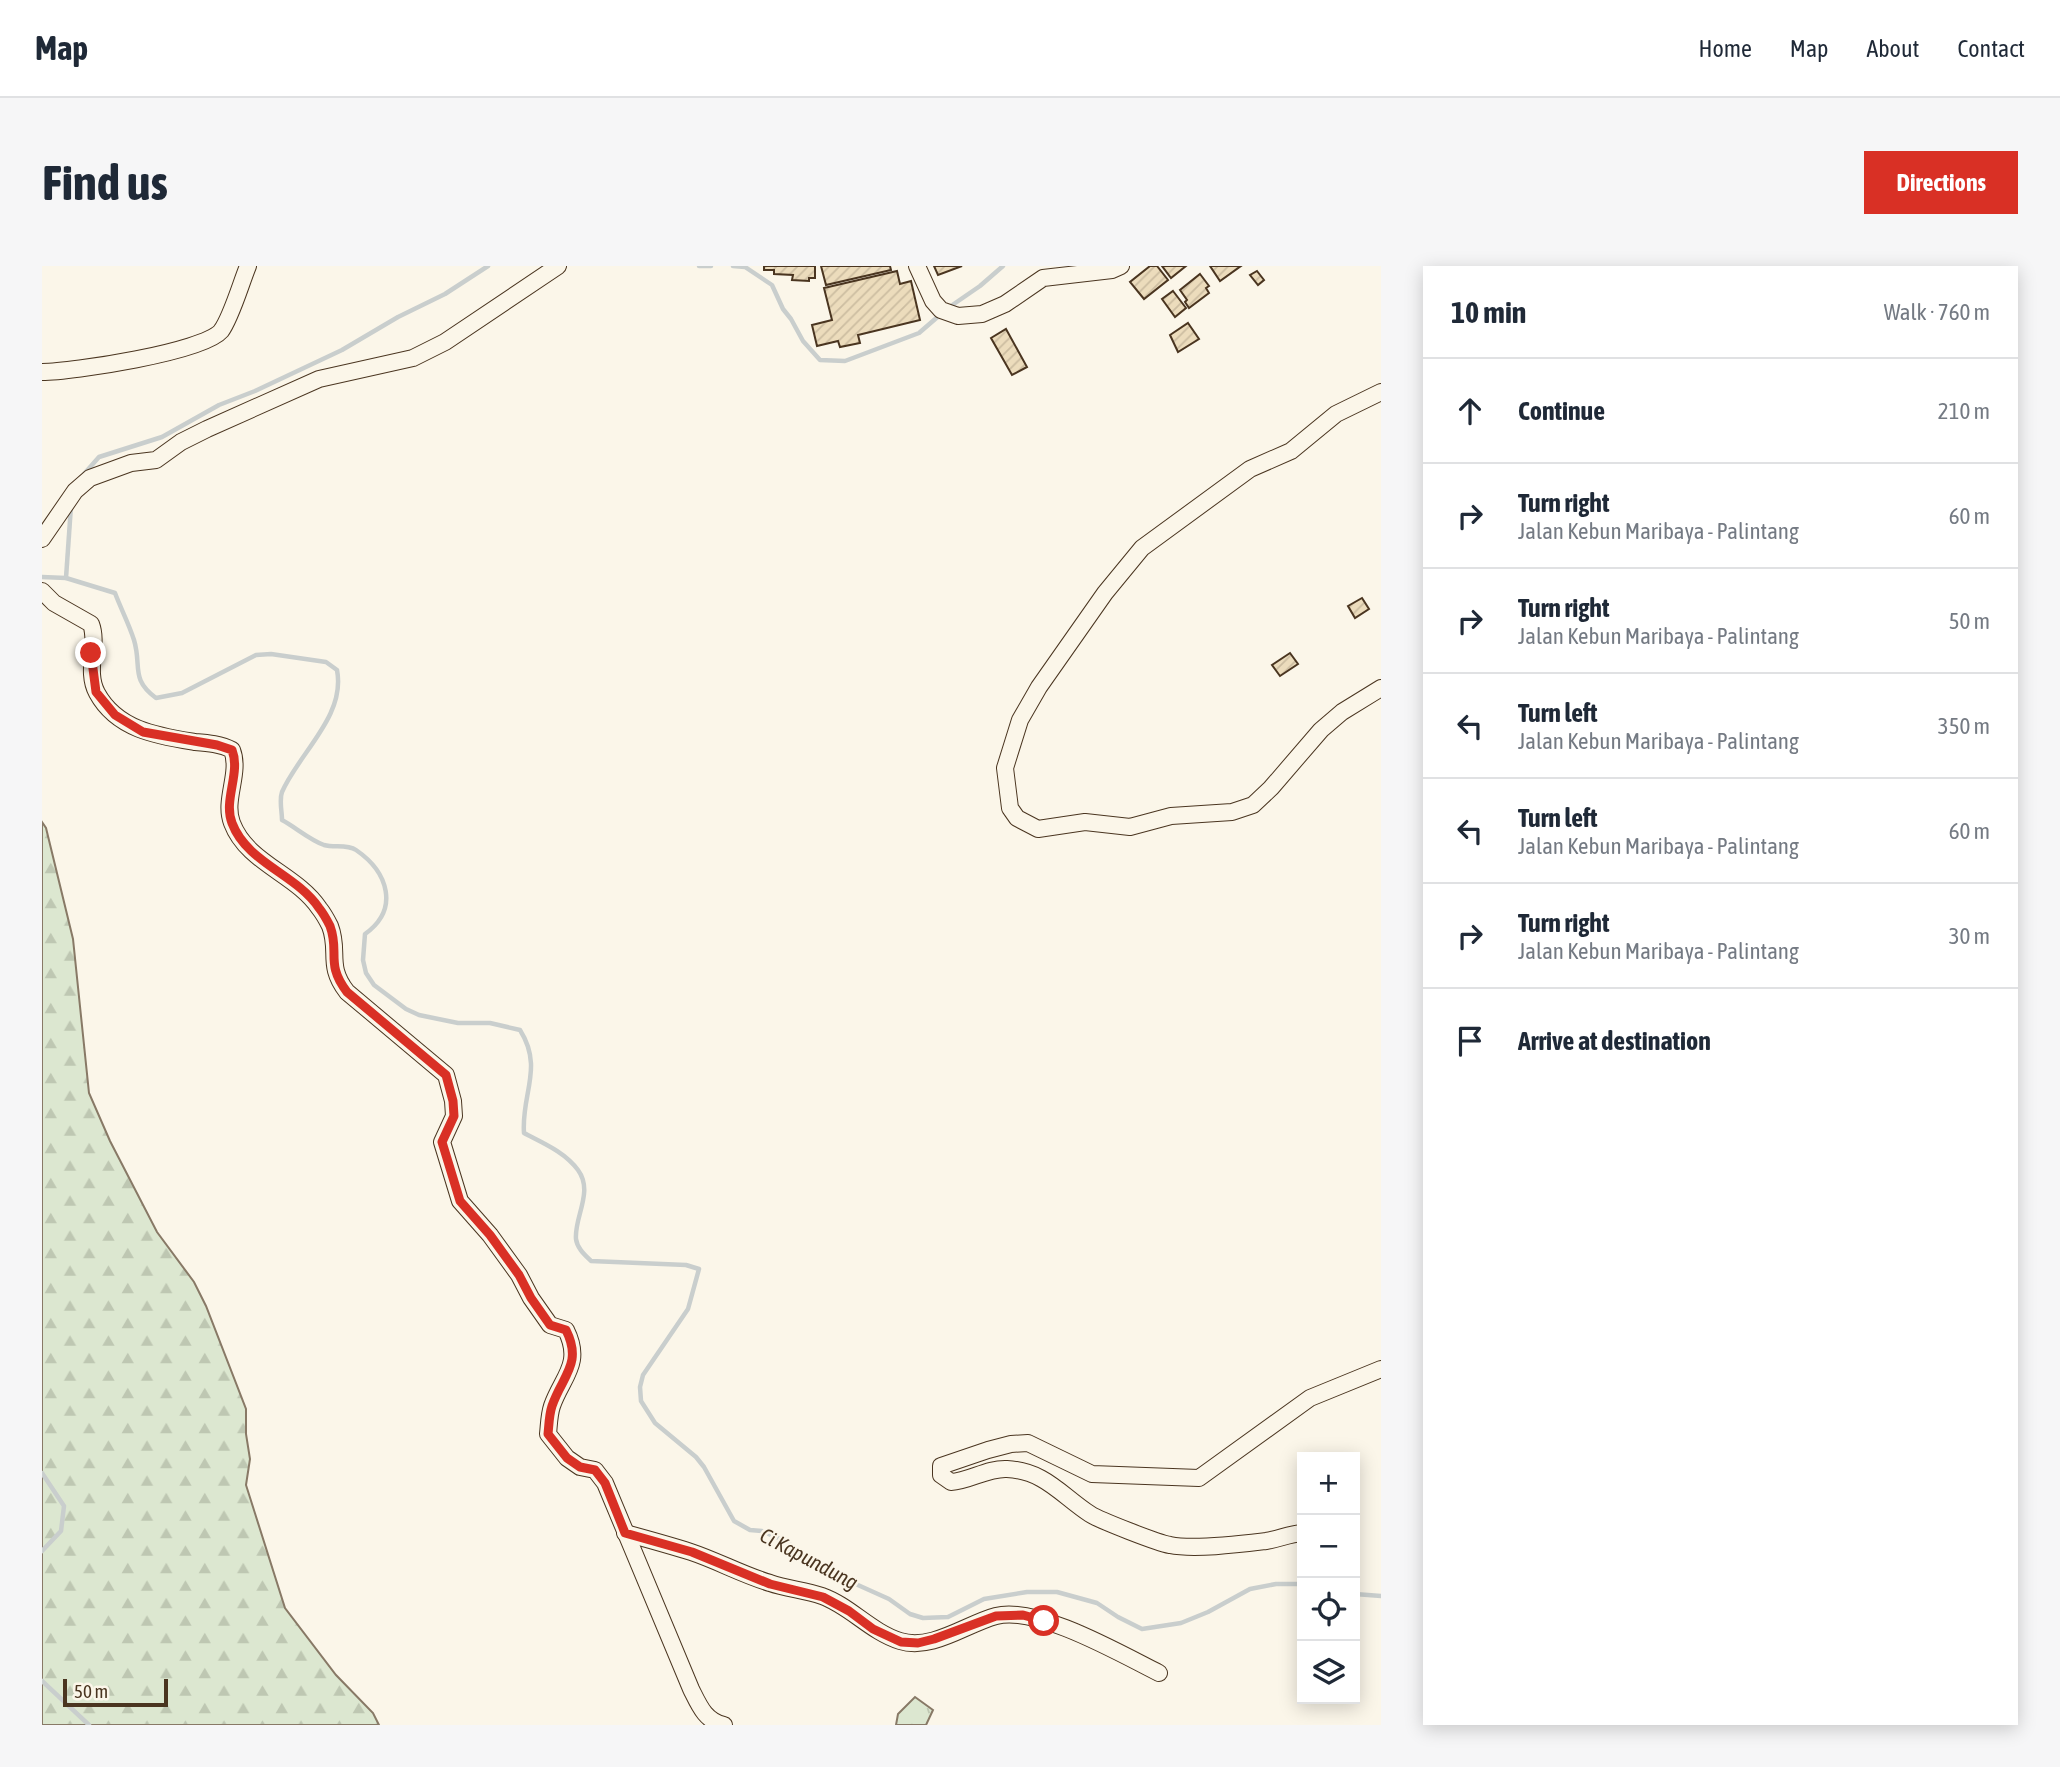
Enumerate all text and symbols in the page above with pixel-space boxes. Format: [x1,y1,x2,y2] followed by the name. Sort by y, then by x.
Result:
[35,29,88,67] text: Map
[1698,35,1752,62] text: Home
[1790,35,1828,62] text: Map
[1866,35,1919,62] text: About
[1957,35,2025,62] text: Contact
[1864,151,2018,214] button: Directions
[42,154,168,210] text: Find us
[1451,295,1526,329] text: 10 min
[1884,299,1990,325] text: Walk · 760 m
[1451,392,1489,430] icon: ahead
[1518,396,1605,426] text: Continue
[1938,398,1990,424] text: 210 m
[1518,488,1609,518] text: Turn right
[1451,497,1489,535] icon: right
[1949,503,1990,529] text: 60 m
[1518,518,1799,544] text: Jalan Kebun Maribaya - Palintang
[1518,593,1609,623] text: Turn right
[1451,602,1489,640] icon: right
[1949,608,1990,634] text: 50 m
[1518,623,1799,649] text: Jalan Kebun Maribaya - Palintang
[75,637,106,668] route end
[1518,698,1598,728] text: Turn left
[1451,707,1489,745] icon: left
[1938,713,1990,739] text: 350 m
[1518,728,1799,754] text: Jalan Kebun Maribaya - Palintang
[1518,803,1598,833] text: Turn left
[1451,812,1489,850] icon: left
[1949,818,1990,844] text: 60 m
[1518,833,1799,859] text: Jalan Kebun Maribaya - Palintang
[1518,908,1609,938] text: Turn right
[1451,917,1489,955] icon: right
[1949,923,1990,949] text: 30 m
[1518,938,1799,964] text: Jalan Kebun Maribaya - Palintang
[1451,1022,1489,1060] icon: arrive
[1518,1026,1711,1056] text: Arrive at destination
[1297,1452,1360,1704] map controls
[1297,1452,1360,1515] button: +
[1297,1515,1360,1578] button: −
[756,1522,862,1594] water label: Ci Kapundung
[1297,1578,1360,1641] button: locate
[1028,1605,1059,1636] route start
[1297,1641,1360,1704] button: layers
[63,1676,168,1708] scale bar
[74,1680,108,1702] text: 50 m

